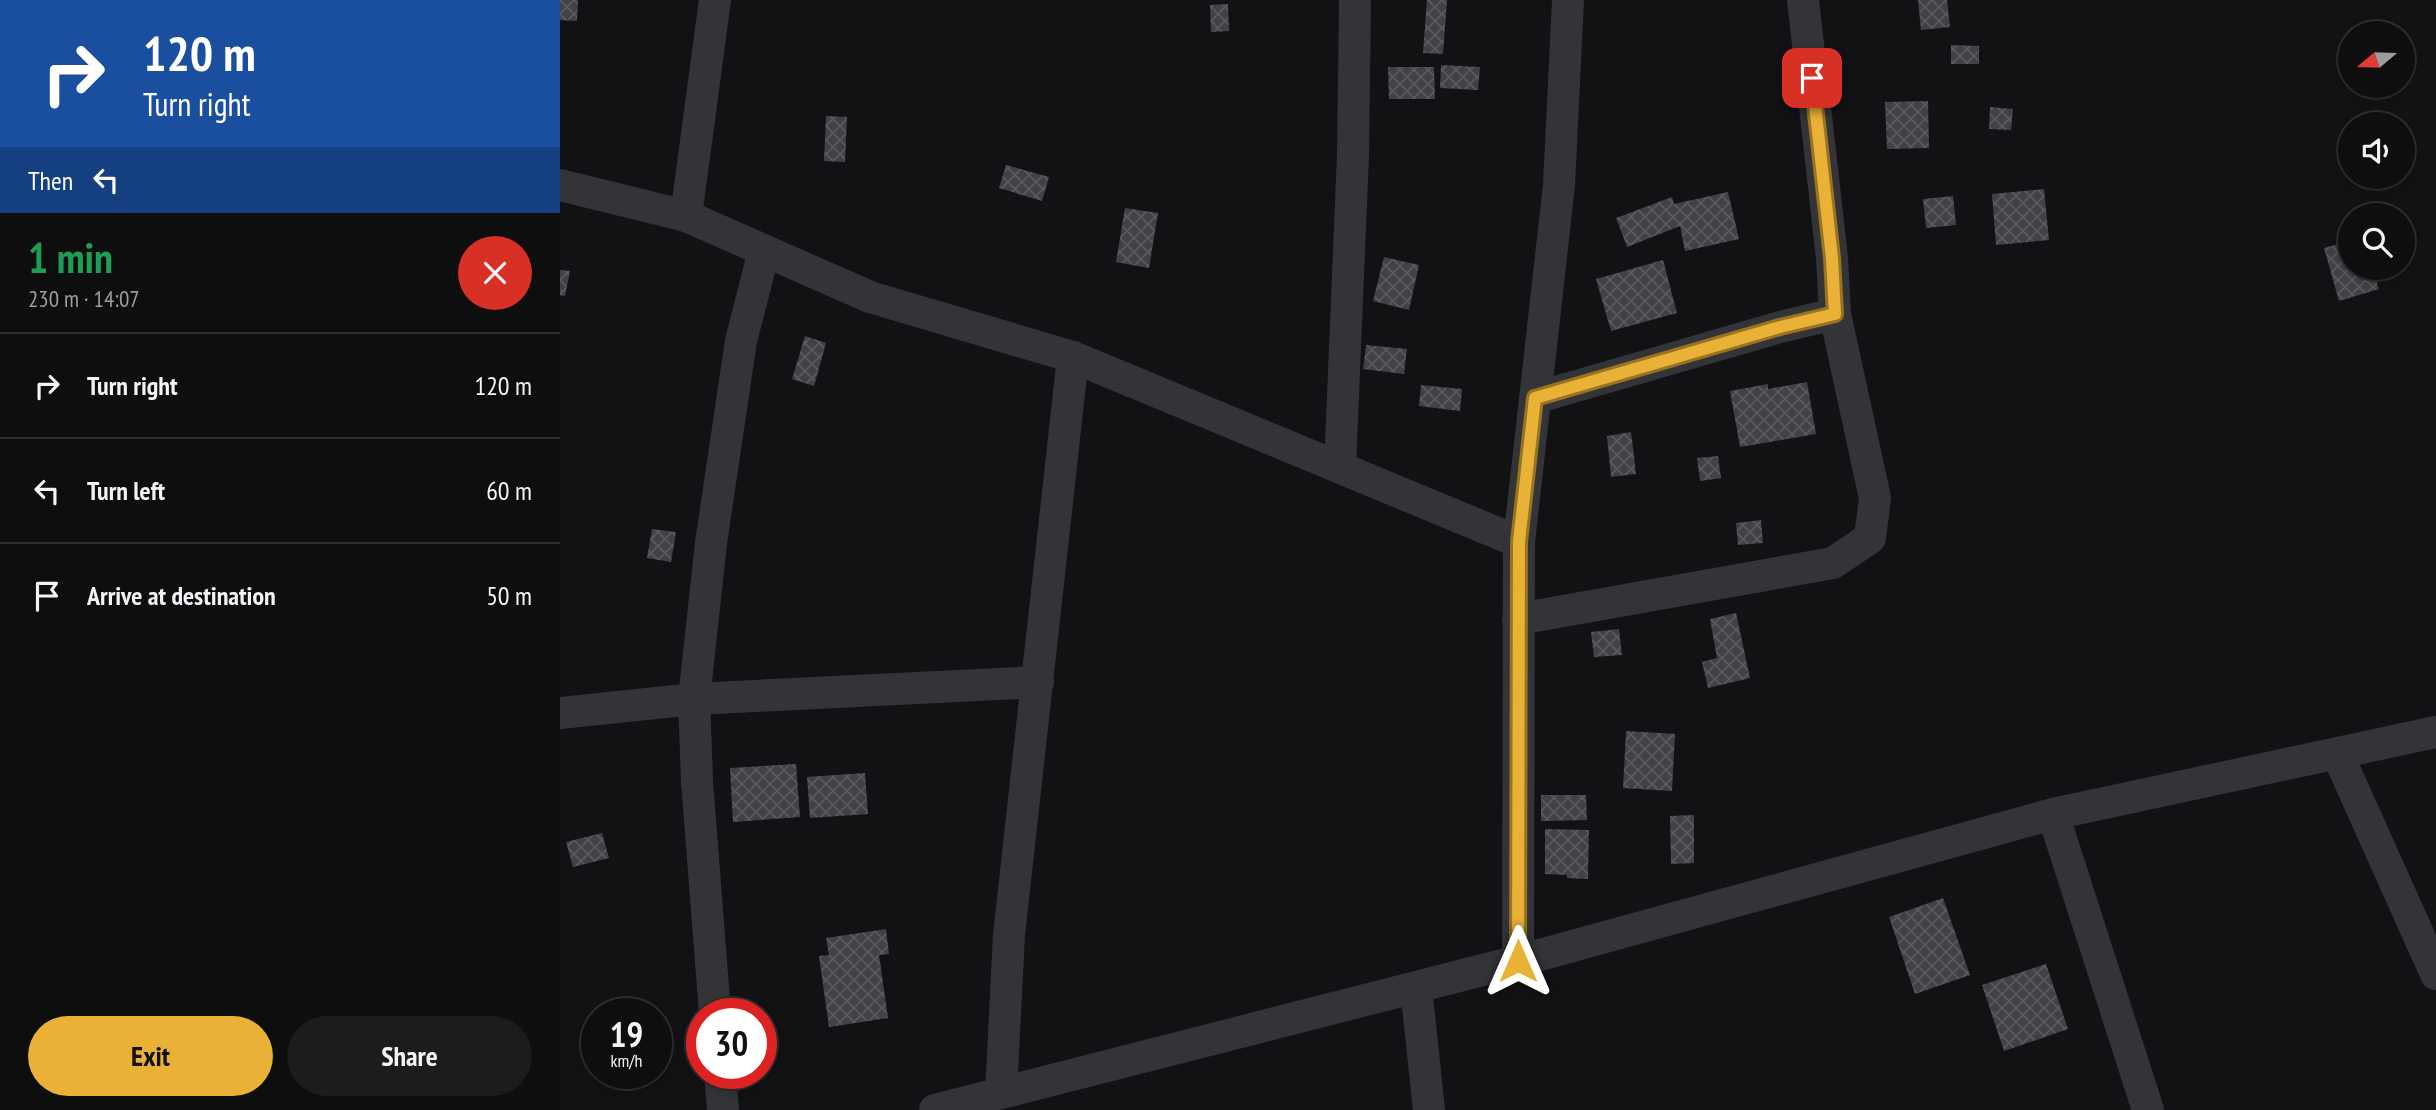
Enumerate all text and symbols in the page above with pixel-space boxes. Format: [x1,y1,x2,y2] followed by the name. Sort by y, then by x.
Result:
[143,21,256,85] text: 120 m
[2338,21,2415,98] north arrow
[2338,21,2415,280] map controls
[28,28,119,119] icon: right
[1782,48,1842,108] pin
[1793,59,1831,97] icon: arrive
[143,83,251,125] text: Turn right
[2338,112,2415,189] button: sound
[87,161,125,199] icon: left
[28,164,73,197] text: Then
[2338,203,2415,280] button: search
[28,230,113,285] text: 1 min
[458,236,532,310] button: close
[28,284,140,313] text: 230 m · 14:07
[28,367,66,405] icon: right
[87,369,178,402] text: Turn right
[474,369,532,402] text: 120 m
[28,472,66,510] icon: left
[87,474,165,507] text: Turn left
[486,474,532,507] text: 60 m
[28,577,66,615] icon: arrive
[87,579,276,612] text: Arrive at destination
[486,579,532,612] text: 50 m
[1481,924,1555,998] position arrow
[686,998,777,1089] speed limit sign: 30
[610,1011,643,1057] text: 19
[28,1016,273,1096] button: Exit
[287,1016,532,1096] button: Share
[611,1049,642,1072] text: km/h

